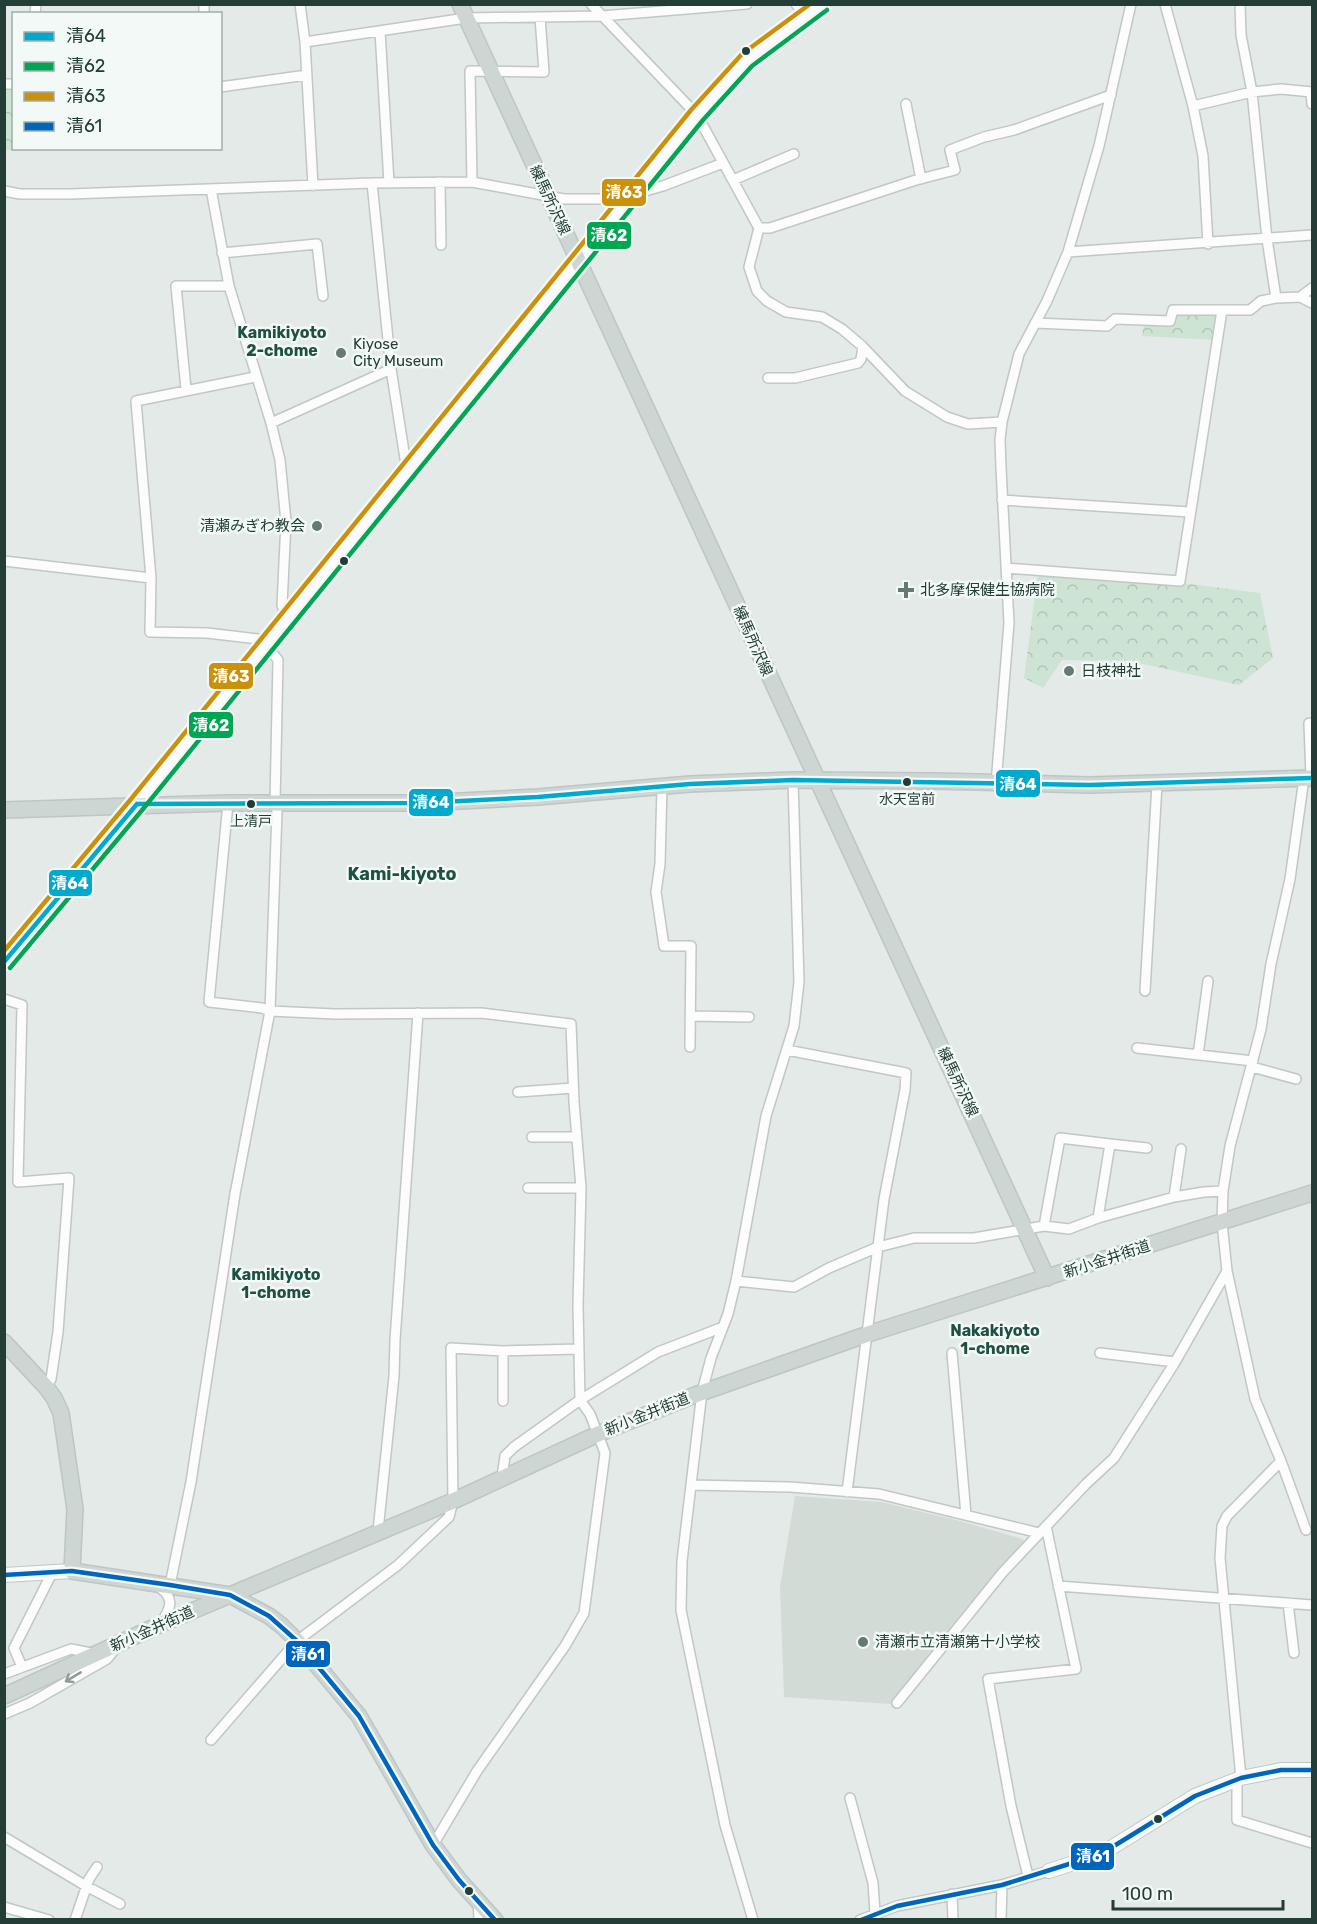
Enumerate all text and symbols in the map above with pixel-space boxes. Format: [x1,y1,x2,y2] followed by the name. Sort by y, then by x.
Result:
[12,12,222,150] legend
[66,25,106,47] text: 清64
[740,45,752,57] unlabelled marker
[66,55,105,77] text: 清62
[66,85,106,107] text: 清63
[66,115,102,137] text: 清61
[526,162,574,238] street label: 練馬所沢線
[601,178,647,207] line badge: 清63
[606,183,642,202] text: 清63
[586,221,632,250] line badge: 清62
[591,226,627,245] text: 清62
[237,323,327,360] district label: Kamikiyoto 2-chome
[353,335,443,370] place label: Kiyose City Museum
[334,346,348,360] marker: Kiyose City Museum
[200,517,305,535] place label: 清瀬みぎわ教会
[310,519,324,533] marker: 清瀬みぎわ教会
[338,555,350,567] unlabelled marker
[897,581,915,599] marker: 北多摩保健生協病院
[920,581,1055,599] place label: 北多摩保健生協病院
[730,603,776,679] street label: 練馬所沢線
[208,662,254,690] line badge: 清63
[1081,662,1141,680] place label: 日枝神社
[1062,664,1076,678] marker: 日枝神社
[213,667,249,686] text: 清63
[188,711,234,739] line badge: 清62
[193,716,229,735] text: 清62
[995,769,1041,798] line badge: 清64
[999,775,1037,794] text: 清64
[901,776,913,788] marker: 水天宮前
[408,788,454,817] line badge: 清64
[879,791,935,808] place label: 水天宮前
[412,793,450,812] text: 清64
[245,798,257,810] marker: 上清戸
[230,813,272,830] place label: 上清戸
[347,863,457,885] district label: Kami-kiyoto
[48,869,93,897] line badge: 清64
[51,874,89,893] text: 清64
[934,1044,982,1120] street label: 練馬所沢線
[1061,1237,1153,1281] street label: 新小金井街道
[231,1265,321,1302] district label: Kamikiyoto 1-chome
[950,1321,1040,1358] district label: Nakakiyoto 1-chome
[602,1389,692,1439] street label: 新小金井街道
[107,1602,197,1656] street label: 新小金井街道
[875,1633,1040,1651] place label: 清瀬市立清瀬第十小学校
[856,1635,870,1649] marker: 清瀬市立清瀬第十小学校
[285,1640,331,1668] line badge: 清61
[291,1645,325,1664] text: 清61
[65,1672,82,1684] one-way arrow
[1152,1813,1164,1825] unlabelled marker
[1070,1842,1115,1871] line badge: 清61
[1076,1847,1110,1866] text: 清61
[1113,1873,1282,1911] scale bar
[1122,1883,1173,1905] text: 100 m
[463,1885,475,1897] unlabelled marker

